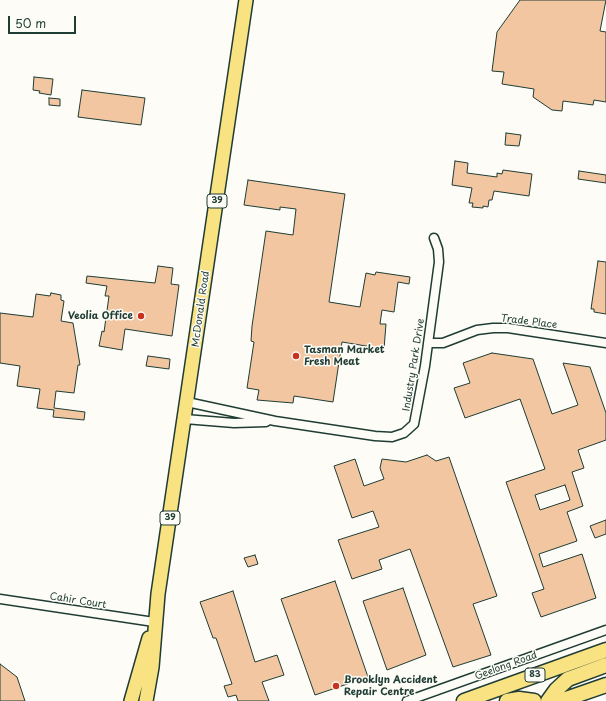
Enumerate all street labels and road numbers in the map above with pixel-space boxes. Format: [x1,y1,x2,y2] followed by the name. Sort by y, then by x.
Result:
[207,194,227,208] road number: 39
[190,270,212,348] street label: McDonald Road
[500,313,558,331] street label: Trade Place
[401,318,427,412] street label: Industry Park Drive
[160,511,180,525] road number: 39
[49,591,107,611] street label: Cahir Court
[473,649,539,683] street label: Geelong Road
[525,668,545,682] road number: 83

